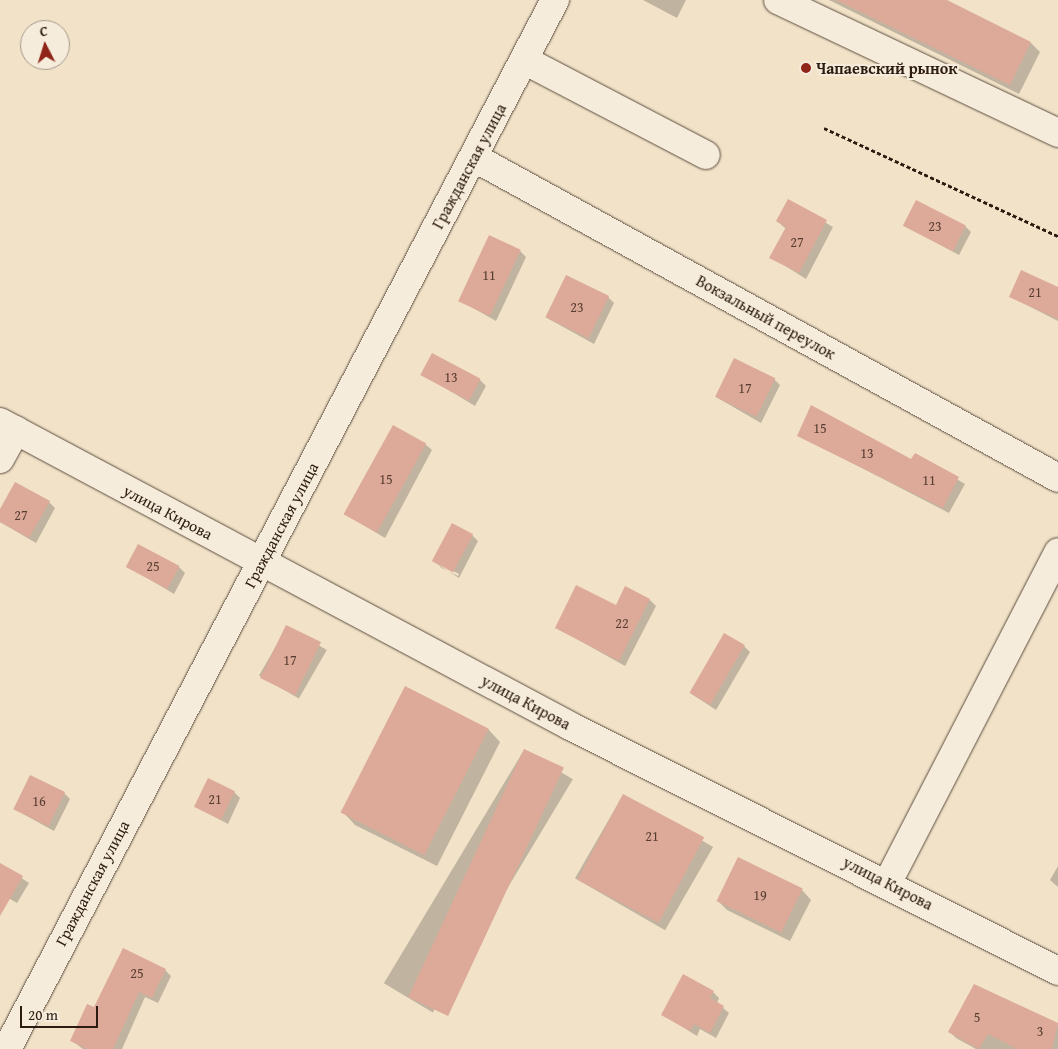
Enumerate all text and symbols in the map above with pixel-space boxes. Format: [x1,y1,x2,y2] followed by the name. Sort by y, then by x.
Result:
[20,20,70,70] north arrow
[39,21,49,41] text: С
[816,58,957,78] place label: Чапаевский рынок
[800,62,812,74] marker: Чапаевский рынок
[428,100,510,232] street label: Гражданская улица
[928,218,942,234] house number: 23
[790,234,804,250] house number: 27
[482,267,496,283] house number: 11
[693,271,839,363] street label: Вокзальный переулок
[1028,284,1042,300] house number: 21
[570,299,584,315] house number: 23
[444,369,458,385] house number: 13
[738,380,752,396] house number: 17
[813,420,827,436] house number: 15
[860,445,874,461] house number: 13
[240,459,322,591] street label: Гражданская улица
[379,471,393,487] house number: 15
[922,472,936,488] house number: 11
[120,480,216,544] street label: улица Кирова
[14,507,28,523] house number: 27
[146,558,160,574] house number: 25
[615,615,629,631] house number: 22
[283,652,297,668] house number: 17
[478,670,574,734] street label: улица Кирова
[208,791,222,807] house number: 21
[32,793,46,809] house number: 16
[51,817,133,949] street label: Гражданская улица
[645,828,659,844] house number: 21
[840,852,936,914] street label: улица Кирова
[753,887,767,903] house number: 19
[130,965,144,981] house number: 25
[22,996,100,1028] scale bar
[28,1004,58,1025] text: 20 m
[974,1009,980,1025] house number: 5
[1037,1023,1043,1039] house number: 3

